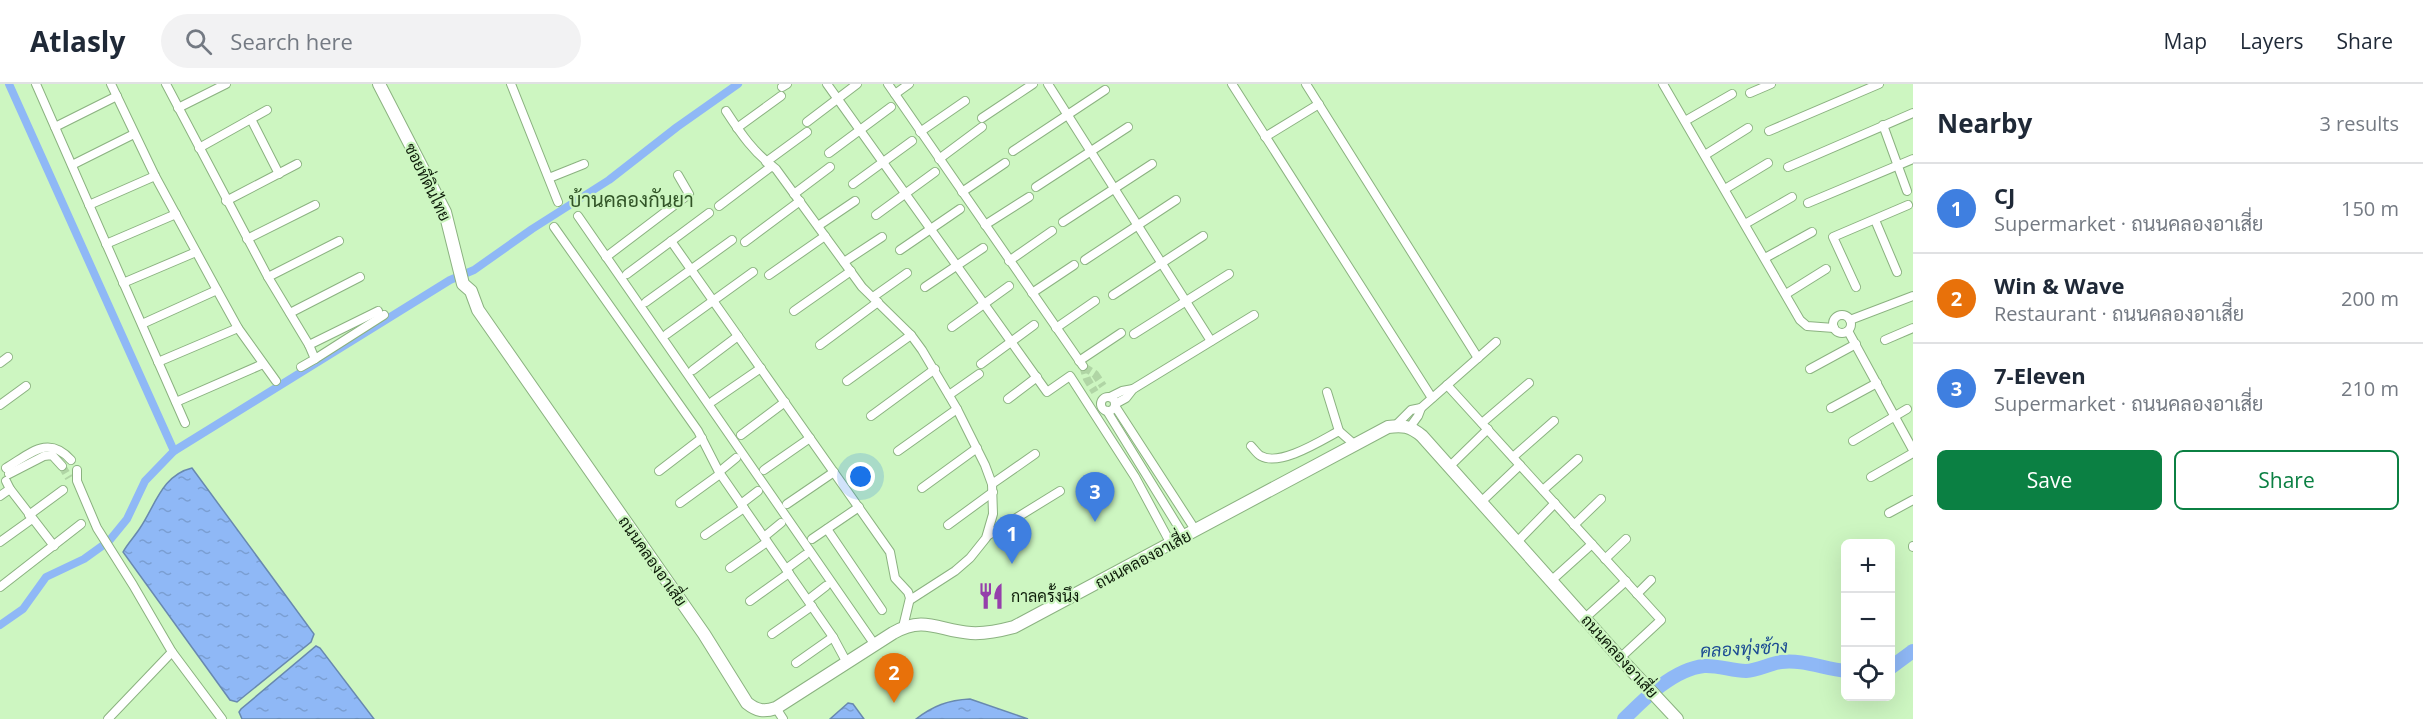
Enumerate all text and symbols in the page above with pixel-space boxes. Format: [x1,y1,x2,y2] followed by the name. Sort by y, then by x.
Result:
[161,14,581,68] search box
[30,22,125,60] text: Atlasly
[182,25,215,58] icon: search
[230,26,353,56] text: Search here
[2164,27,2207,55] text: Map
[2240,27,2304,55] text: Layers
[2337,27,2393,55] text: Share
[1937,105,2032,141] text: Nearby
[2319,110,2399,137] text: 3 results
[400,138,459,225] street label: ซอยที่ดินไทย
[1994,180,2015,210] text: CJ
[568,186,694,213] district label: บ้านคลองกันยา
[1951,195,1962,222] text: 1
[2341,195,2399,222] text: 150 m
[1994,210,2263,237] text: Supermarket · ถนนคลองอาเสี่ย
[1994,270,2124,300] text: Win & Wave
[1951,285,1962,312] text: 2
[2341,285,2399,312] text: 200 m
[1994,300,2244,327] text: Restaurant · ถนนคลองอาเสี่ย
[1994,360,2086,390] text: 7-Eleven
[1951,375,1962,402] text: 3
[2341,375,2399,402] text: 210 m
[1994,390,2263,417] text: Supermarket · ถนนคลองอาเสี่ย
[1937,450,2162,510] button: Save
[2174,450,2399,510] button: Share
[846,462,875,491] your location
[1076,472,1114,522] pin: 3
[614,510,695,611] street label: ถนนคลองอาเสี่ย
[992,514,1032,564] pin: 1
[1090,522,1195,594] street label: ถนนคลองอาเสี่ย
[1841,539,1895,701] map controls
[1841,539,1895,593] button: +
[976,581,1006,611] restaurant icon: กาลครั้งนึง
[1011,583,1079,607] place label: กาลครั้งนึง
[1841,593,1895,647] button: −
[1576,607,1666,703] street label: ถนนคลองอาเสี่ย
[1699,634,1788,663] water label: คลองทุ่งช้าง
[1841,647,1895,701] button: locate
[874,654,914,703] pin: 2

